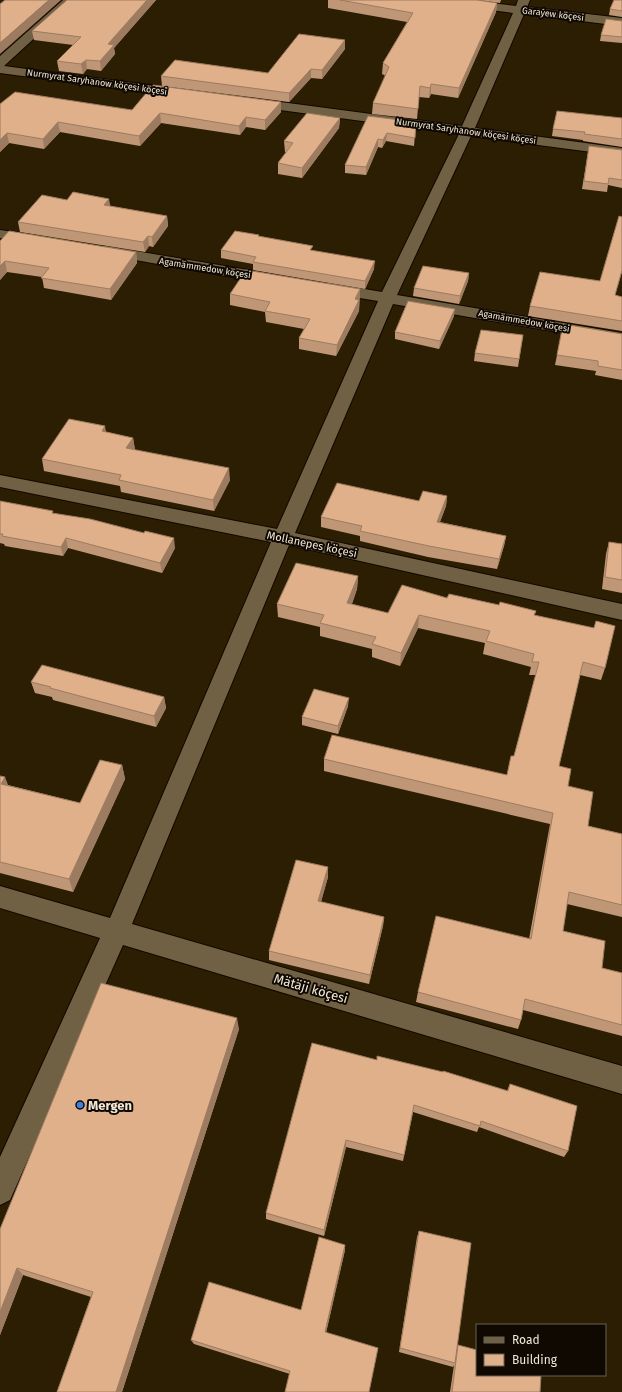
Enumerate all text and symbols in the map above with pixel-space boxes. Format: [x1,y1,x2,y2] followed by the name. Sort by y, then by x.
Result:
[522,5,584,23] street label: Garaýew köçesi
[26,67,168,97] street label: Nurmyrat Saryhanow köçesi köçesi
[395,116,537,146] street label: Nurmyrat Saryhanow köçesi köçesi
[159,256,251,280] street label: Agamämmedow köçesi
[478,308,570,334] street label: Agamämmedow köçesi
[266,529,358,560] street label: Mollanepes köçesi
[272,971,350,1006] street label: Mätäji köçesi
[88,1098,132,1113] place label: Mergen
[75,1100,85,1110] marker: Mergen
[476,1324,606,1376] legend
[512,1333,540,1347] text: Road
[512,1353,558,1367] text: Building

